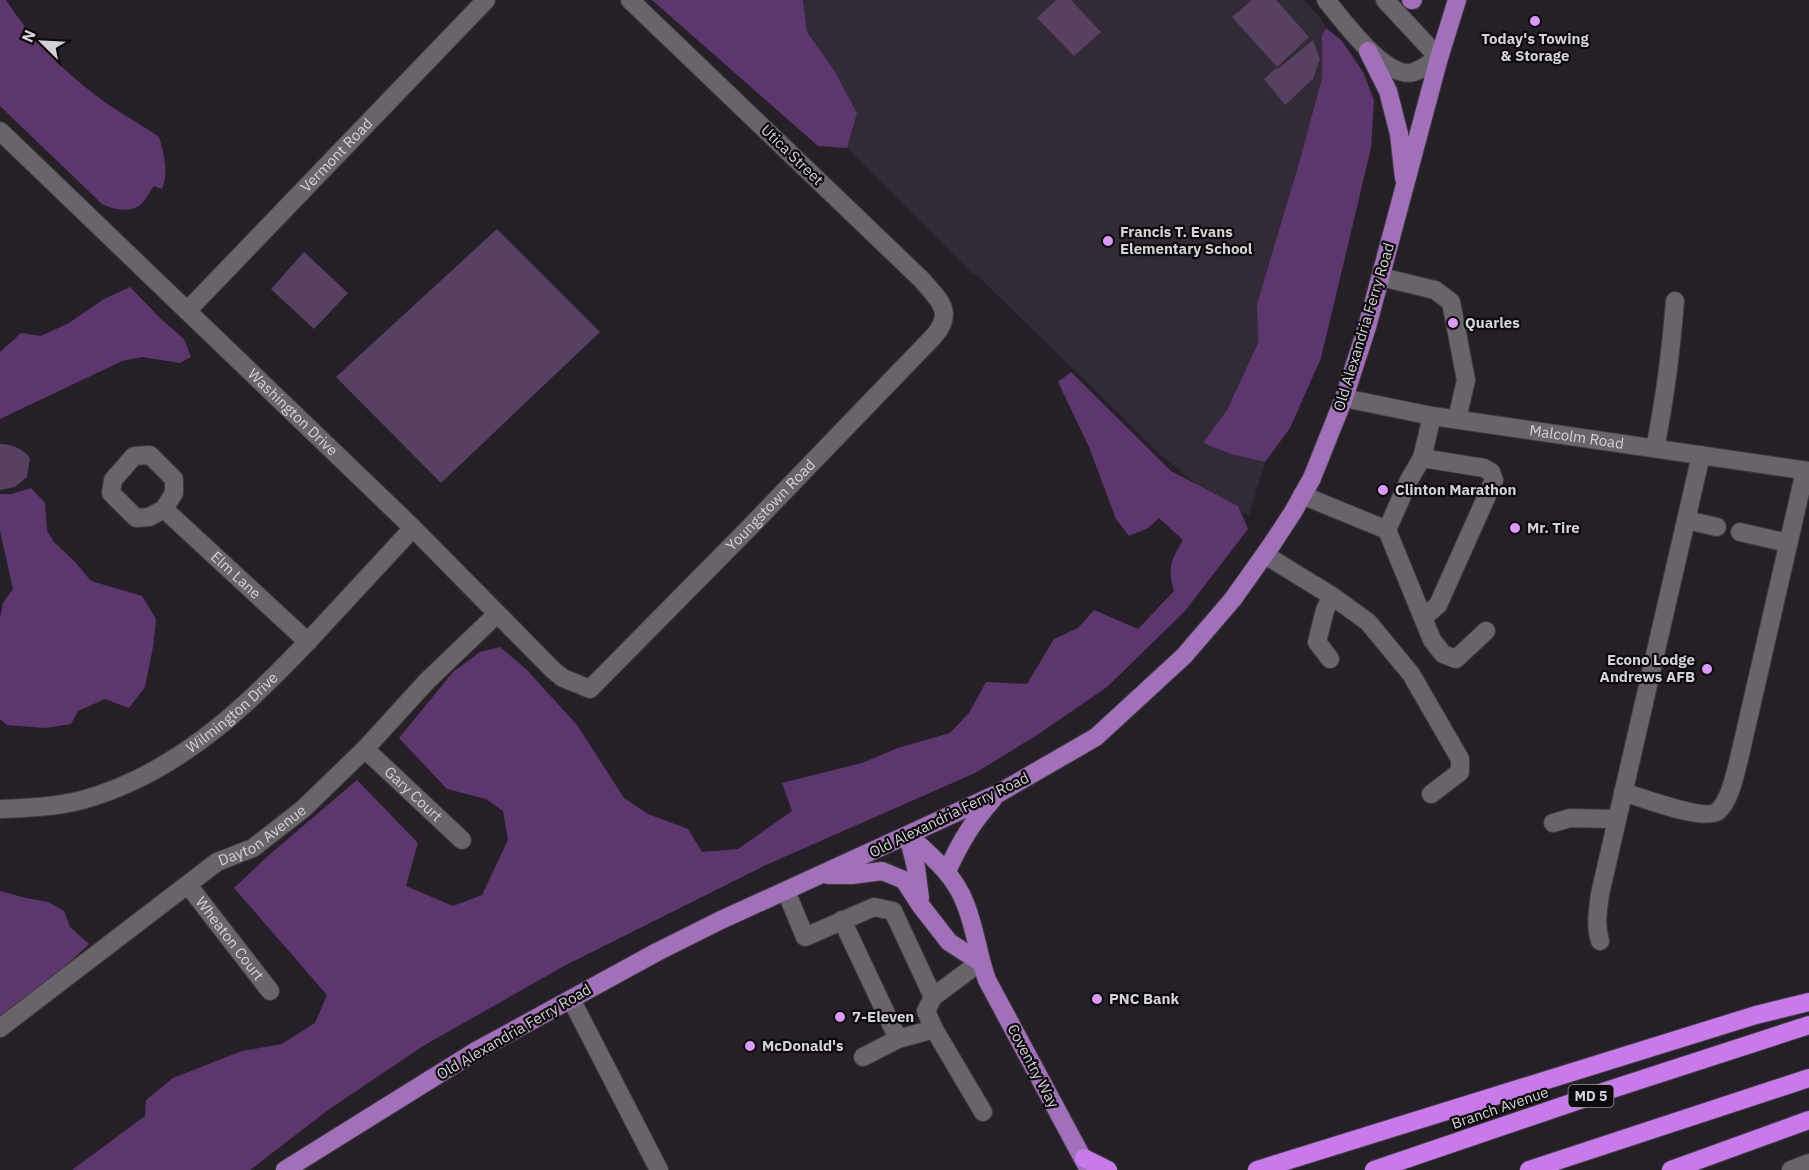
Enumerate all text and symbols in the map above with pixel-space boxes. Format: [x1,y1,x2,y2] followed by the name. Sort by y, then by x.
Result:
[12,12,72,72] north arrow
[1528,14,1542,28] marker: Today's Towing & Storage
[17,27,40,45] text: N
[1481,29,1589,65] place label: Today's Towing & Storage
[296,114,376,196] street label: Vermont Road
[757,120,828,189] street label: Utica Street
[1120,222,1253,258] place label: Francis T. Evans Elementary School
[1101,234,1115,248] marker: Francis T. Evans Elementary School
[1329,240,1398,413] street label: Old Alexandria Ferry Road
[1465,313,1520,332] place label: Quarles
[1446,316,1460,330] marker: Quarles
[244,364,342,460] street label: Washington Drive
[1528,420,1625,453] street label: Malcolm Road
[722,455,819,555] street label: Youngstown Road
[1395,480,1516,499] place label: Clinton Marathon
[1376,483,1390,497] marker: Clinton Marathon
[1527,518,1580,537] place label: Mr. Tire
[1508,521,1522,535] marker: Mr. Tire
[207,547,265,603] street label: Elm Lane
[1600,650,1695,686] place label: Econo Lodge Andrews AFB
[1700,662,1714,676] marker: Econo Lodge Andrews AFB
[182,668,282,757] street label: Wilmington Drive
[381,762,446,825] street label: Gary Court
[866,768,1032,862] street label: Old Alexandria Ferry Road
[215,800,310,870] street label: Dayton Avenue
[192,893,268,984] street label: Wheaton Court
[433,980,594,1084] street label: Old Alexandria Ferry Road
[1109,989,1179,1008] place label: PNC Bank
[1090,992,1104,1006] marker: PNC Bank
[852,1007,914,1026] place label: 7-Eleven
[833,1010,847,1024] marker: 7-Eleven
[1003,1021,1064,1111] street label: Coventry Way
[762,1036,844,1055] place label: McDonald's
[743,1039,757,1053] marker: McDonald's
[1449,1082,1551,1133] street label: Branch Avenue
[1568,1085,1614,1107] road number: MD 5

